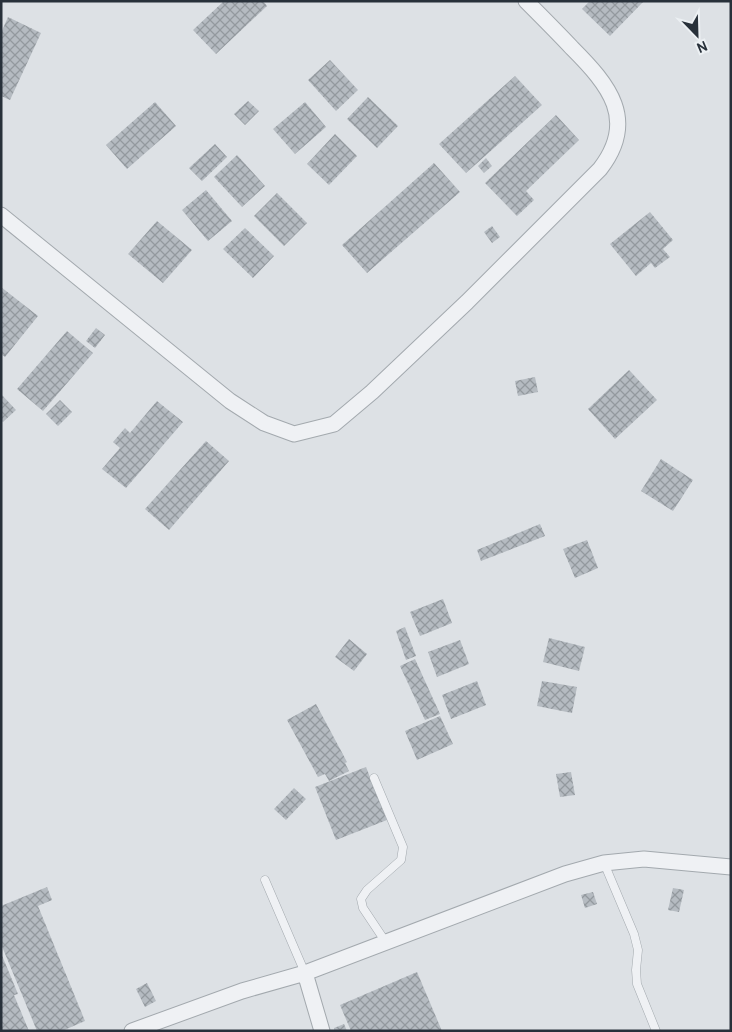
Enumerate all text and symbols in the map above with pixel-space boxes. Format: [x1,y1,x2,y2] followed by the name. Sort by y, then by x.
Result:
[672,10,722,60] north arrow
[694,37,710,57] text: N

